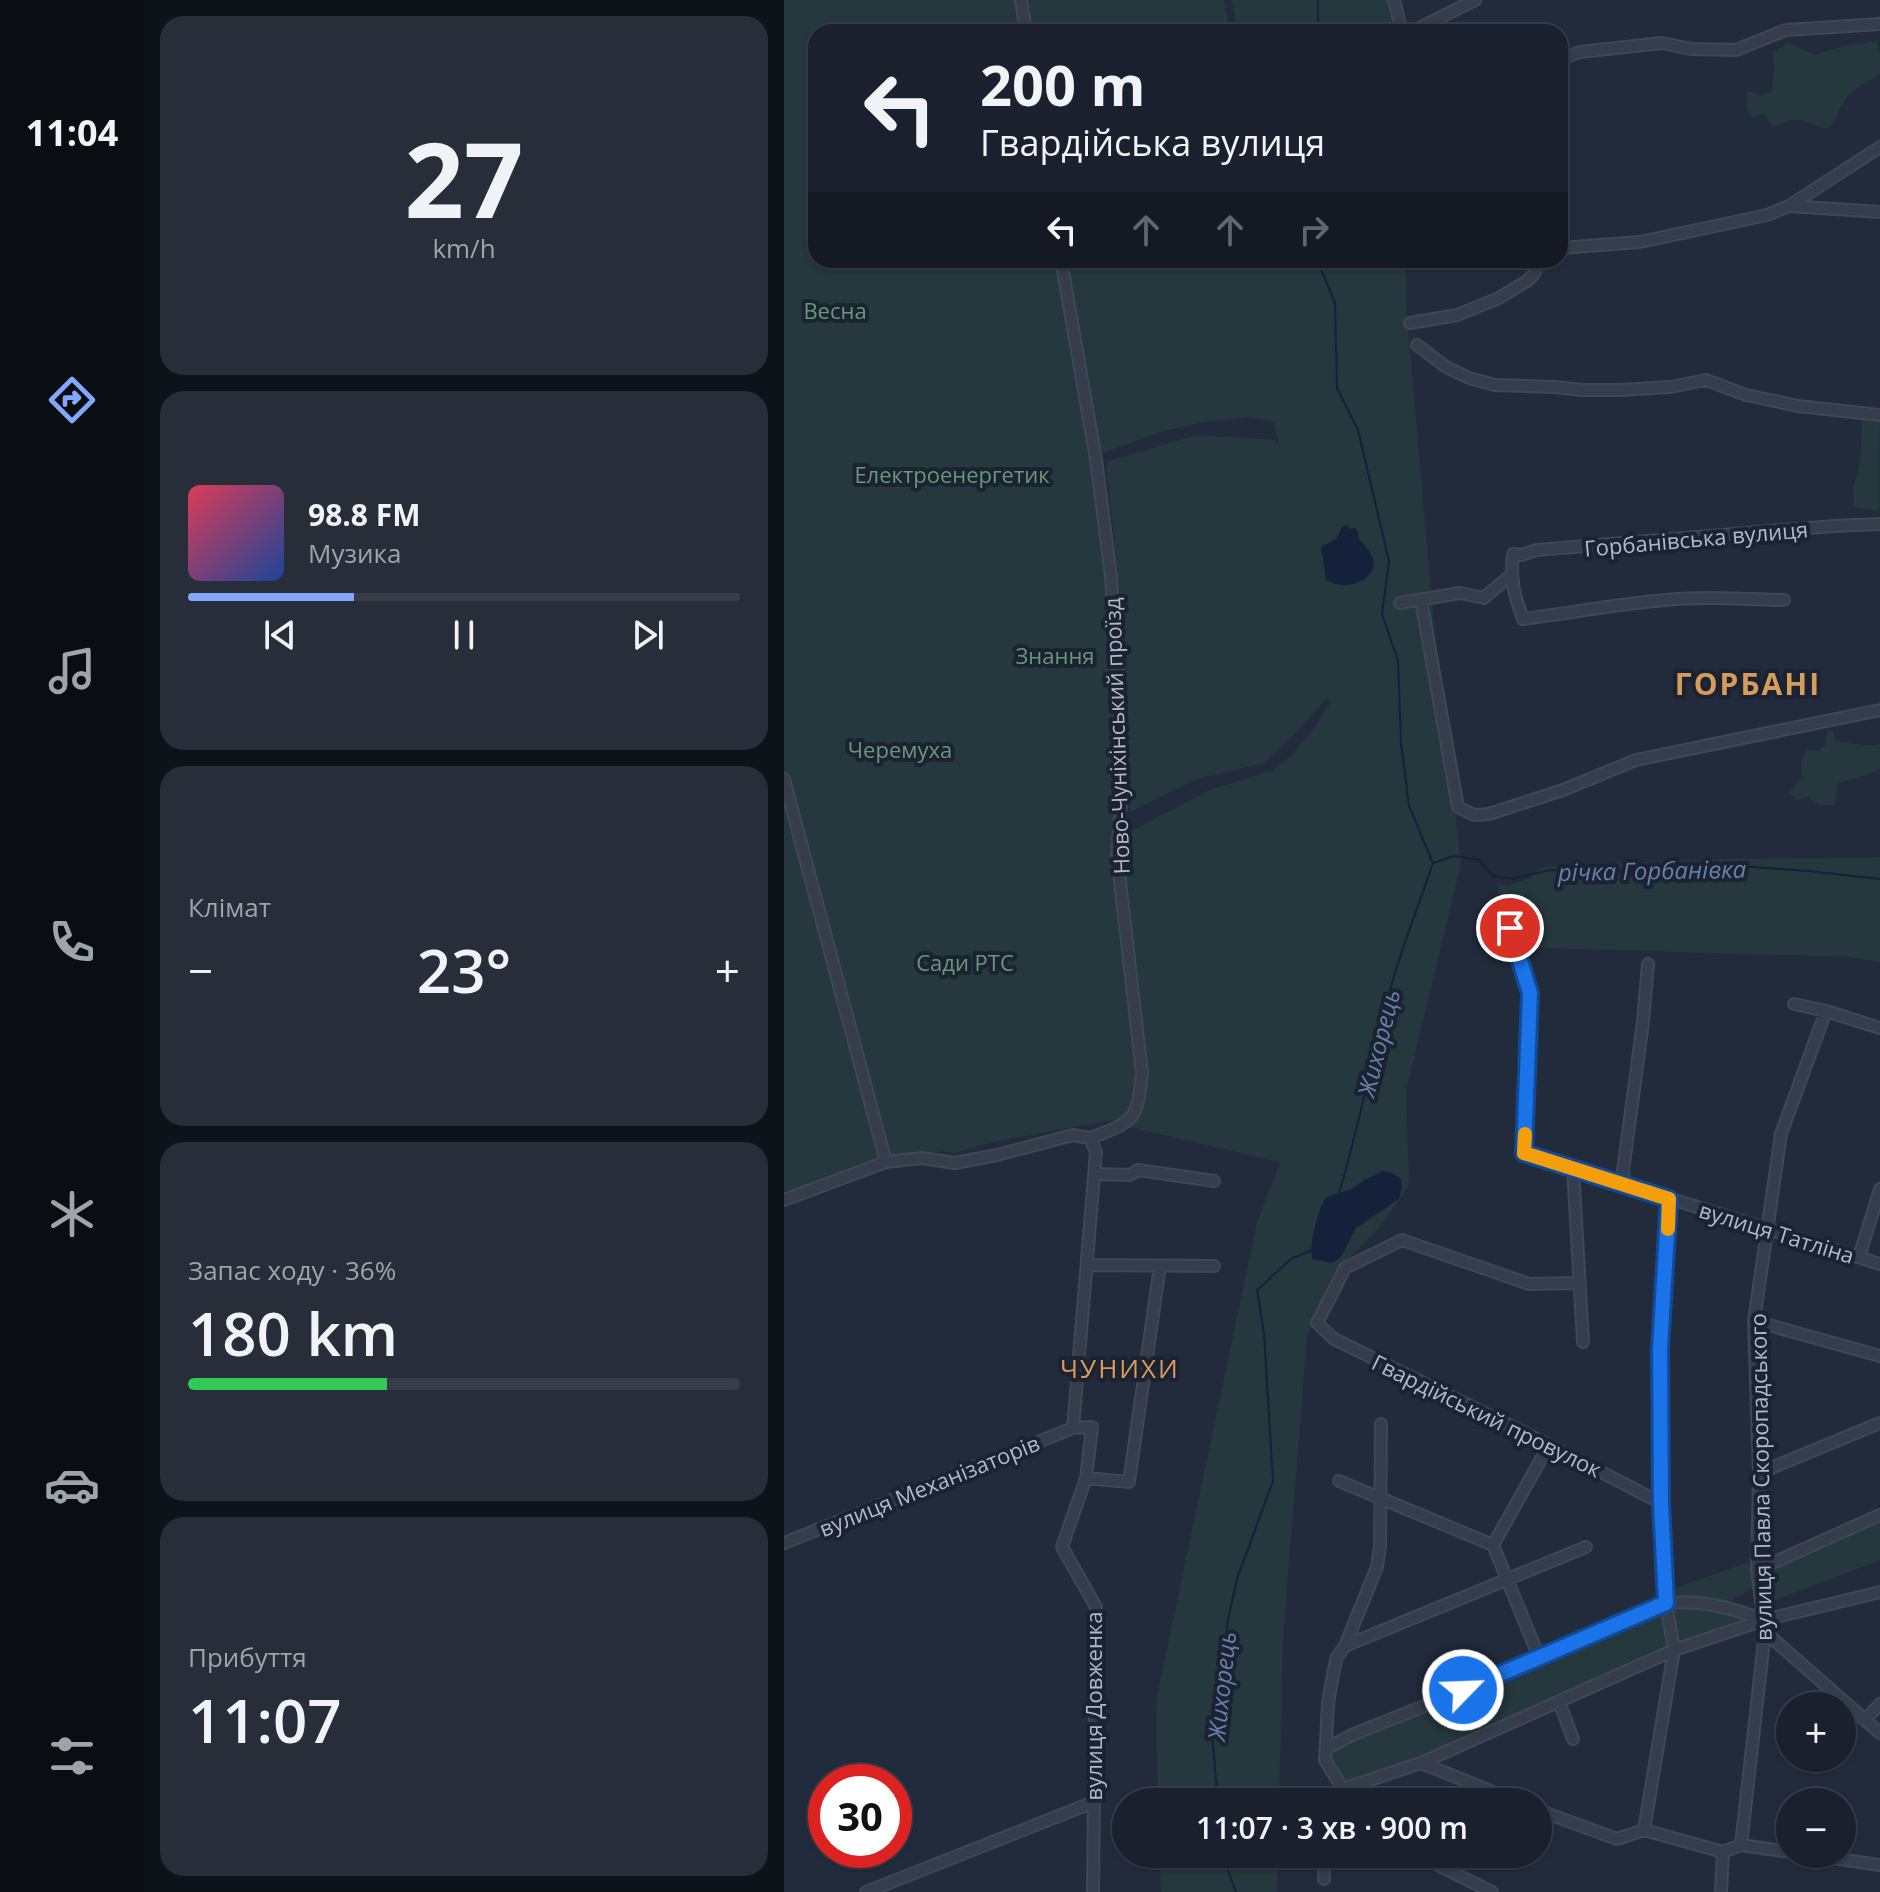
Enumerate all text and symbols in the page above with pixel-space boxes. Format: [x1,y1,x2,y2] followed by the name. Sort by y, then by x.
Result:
[980,46,1146,122] text: 200 m
[848,56,952,160] icon: left
[405,107,523,248] text: 27
[26,108,118,157] text: 11:04
[980,118,1325,167] text: Гвардійська вулиця
[1040,208,1084,252] icon: left
[1124,208,1168,252] icon: ahead
[1208,208,1252,252] icon: ahead
[1292,208,1336,252] icon: right
[432,230,496,266] text: km/h
[803,295,867,325] park label: Весна
[44,372,100,428] icon: directions
[854,459,1050,489] park label: Електроенергетик
[308,494,421,535] text: 98.8 FM
[1583,513,1809,563] street label: Горбанівська вулиця
[308,535,401,571] text: Музика
[1096,597,1136,875] street label: Ново-Чуніхінський проїзд
[258,613,302,657] icon: previous
[442,613,486,657] icon: pause
[626,613,670,657] icon: next
[1016,640,1095,670] park label: Знання
[44,643,100,699] icon: music
[1675,663,1821,704] district label: ГОРБАНІ
[848,734,952,764] park label: Черемуха
[1557,852,1747,888] water label: річка Горбанівка
[188,889,271,925] text: Клімат
[1476,894,1544,962] pin
[1488,906,1532,950] icon: arrive
[44,914,100,970] icon: phone
[417,929,511,1011] text: 23°
[188,940,213,1000] text: −
[715,940,740,1000] text: +
[916,947,1014,977] park label: Сади РТС
[1348,986,1407,1102] water label: Жихорець
[44,1186,100,1242] icon: climate
[1696,1194,1858,1270] street label: вулиця Татліна
[188,1252,396,1288] text: Запас ходу · 36%
[188,1292,398,1374] text: 180 km
[1742,1313,1778,1641] street label: вулиця Павла Скоропадського
[1367,1346,1607,1484] street label: Гвардійський провулок
[1060,1350,1180,1386] district label: ЧУНИХИ
[814,1427,1044,1543] street label: вулиця Механізаторів
[44,1457,100,1513] icon: car
[1078,1612,1108,1800] street label: вулиця Довженка
[1199,1630,1243,1744] water label: Жихорець
[188,1639,307,1675] text: Прибуття
[1421,1648,1505,1732] position arrow
[188,1679,342,1761] text: 11:07
[1776,1692,1856,1868] map controls
[1776,1692,1856,1772] button: +
[44,1728,100,1784] icon: filters
[808,1764,912,1868] speed limit sign: 30
[1776,1788,1856,1868] button: −
[1196,1807,1468,1848] text: 11:07 · 3 хв · 900 m

